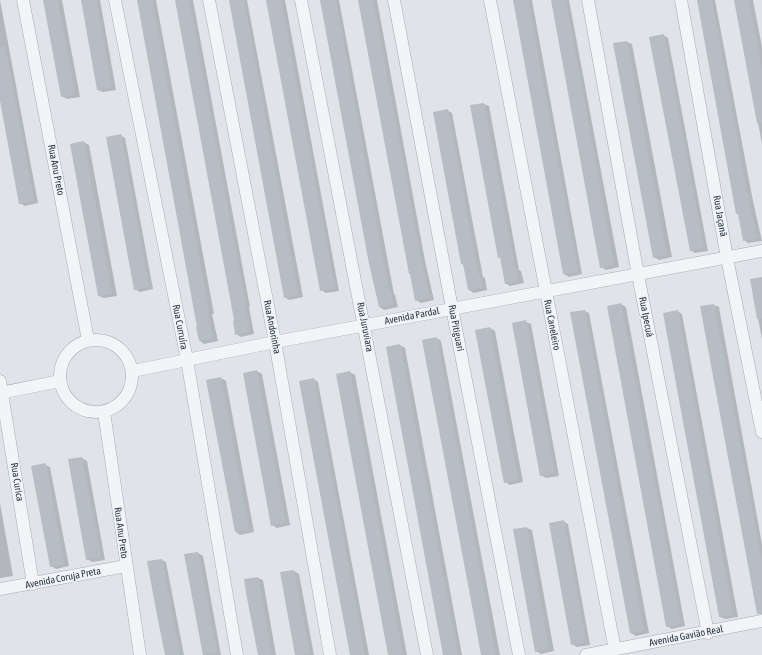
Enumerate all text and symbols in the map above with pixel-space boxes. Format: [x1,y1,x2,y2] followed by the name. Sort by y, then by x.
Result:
[45,143,67,197] street label: Rua Anu Preto
[710,194,730,238] street label: Rua Jaçanã
[636,296,656,338] street label: Rua Ipecuá
[261,299,283,355] street label: Rua Andorinha
[541,299,563,351] street label: Rua Caneleiro
[354,301,376,353] street label: Rua Juruviara
[170,303,190,351] street label: Rua Curruíra
[446,304,466,352] street label: Rua Pitiguari
[384,305,440,327] street label: Avenida Pardal
[8,462,26,502] street label: Rua Curica
[111,507,131,559] street label: Rua Anu Preto
[24,565,102,591] street label: Avenida Coruja Preta
[648,623,724,649] street label: Avenida Gavião Real

